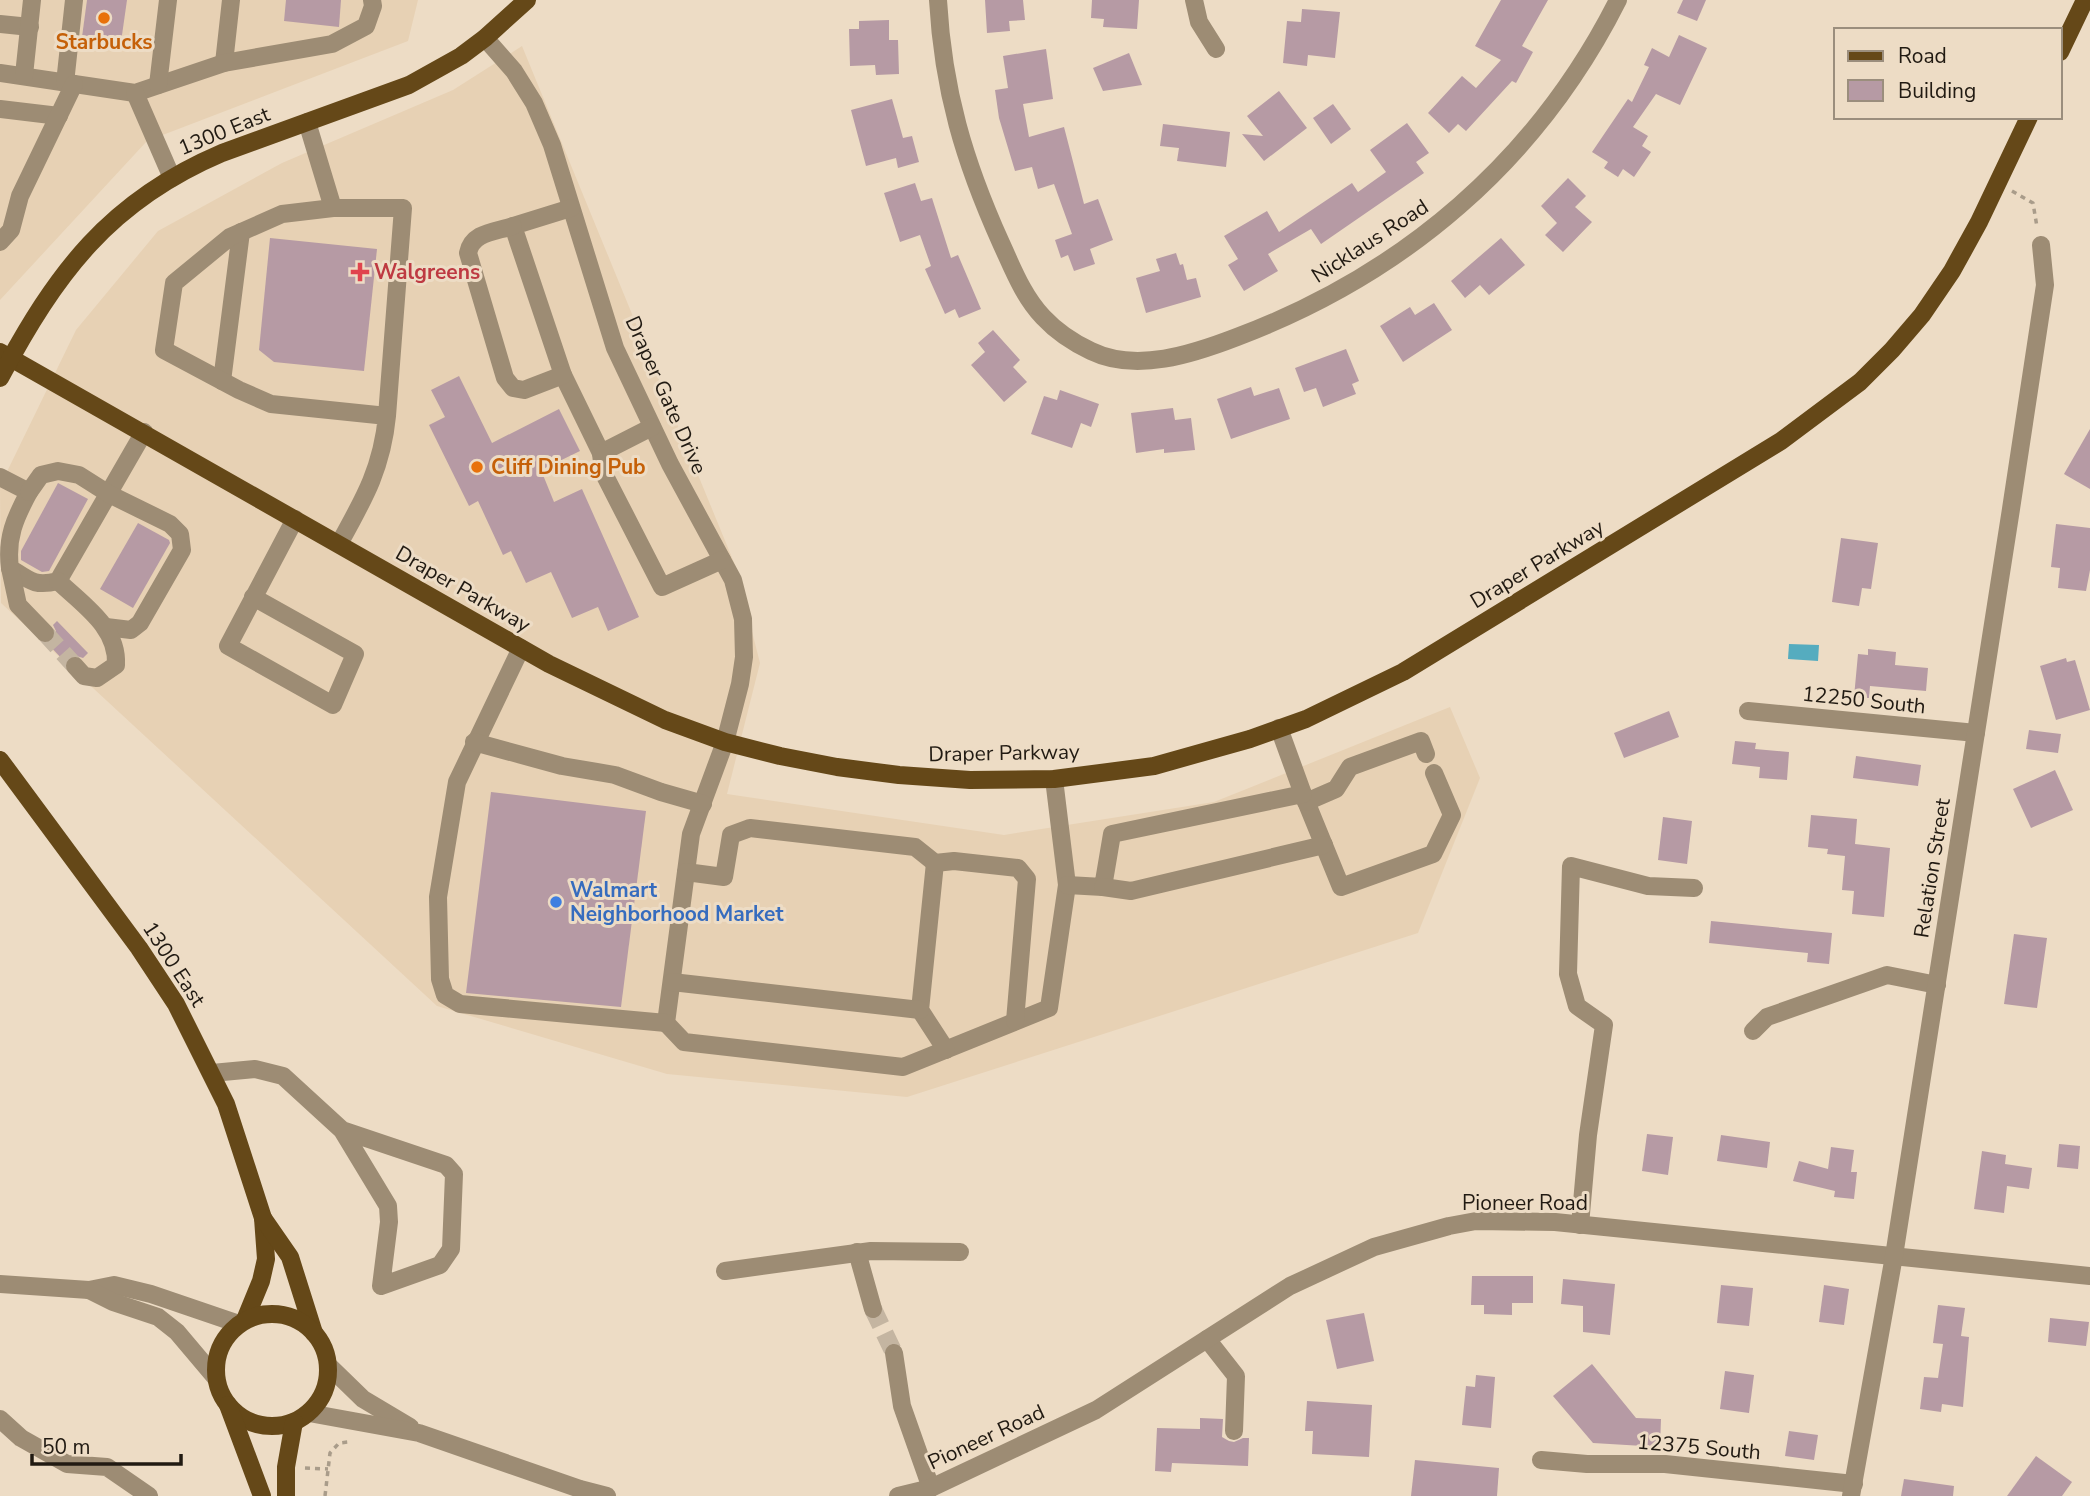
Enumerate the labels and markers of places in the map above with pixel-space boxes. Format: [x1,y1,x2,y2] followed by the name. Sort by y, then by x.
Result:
[96,10,112,26] marker: Starbucks
[56,28,152,56] place label: Starbucks
[374,258,480,286] place label: Walgreens
[352,264,368,280] marker: Walgreens
[491,453,646,481] place label: Cliff Dining Pub
[469,459,485,475] marker: Cliff Dining Pub
[570,876,784,928] place label: Walmart Neighborhood Market
[548,894,564,910] marker: Walmart Neighborhood Market

